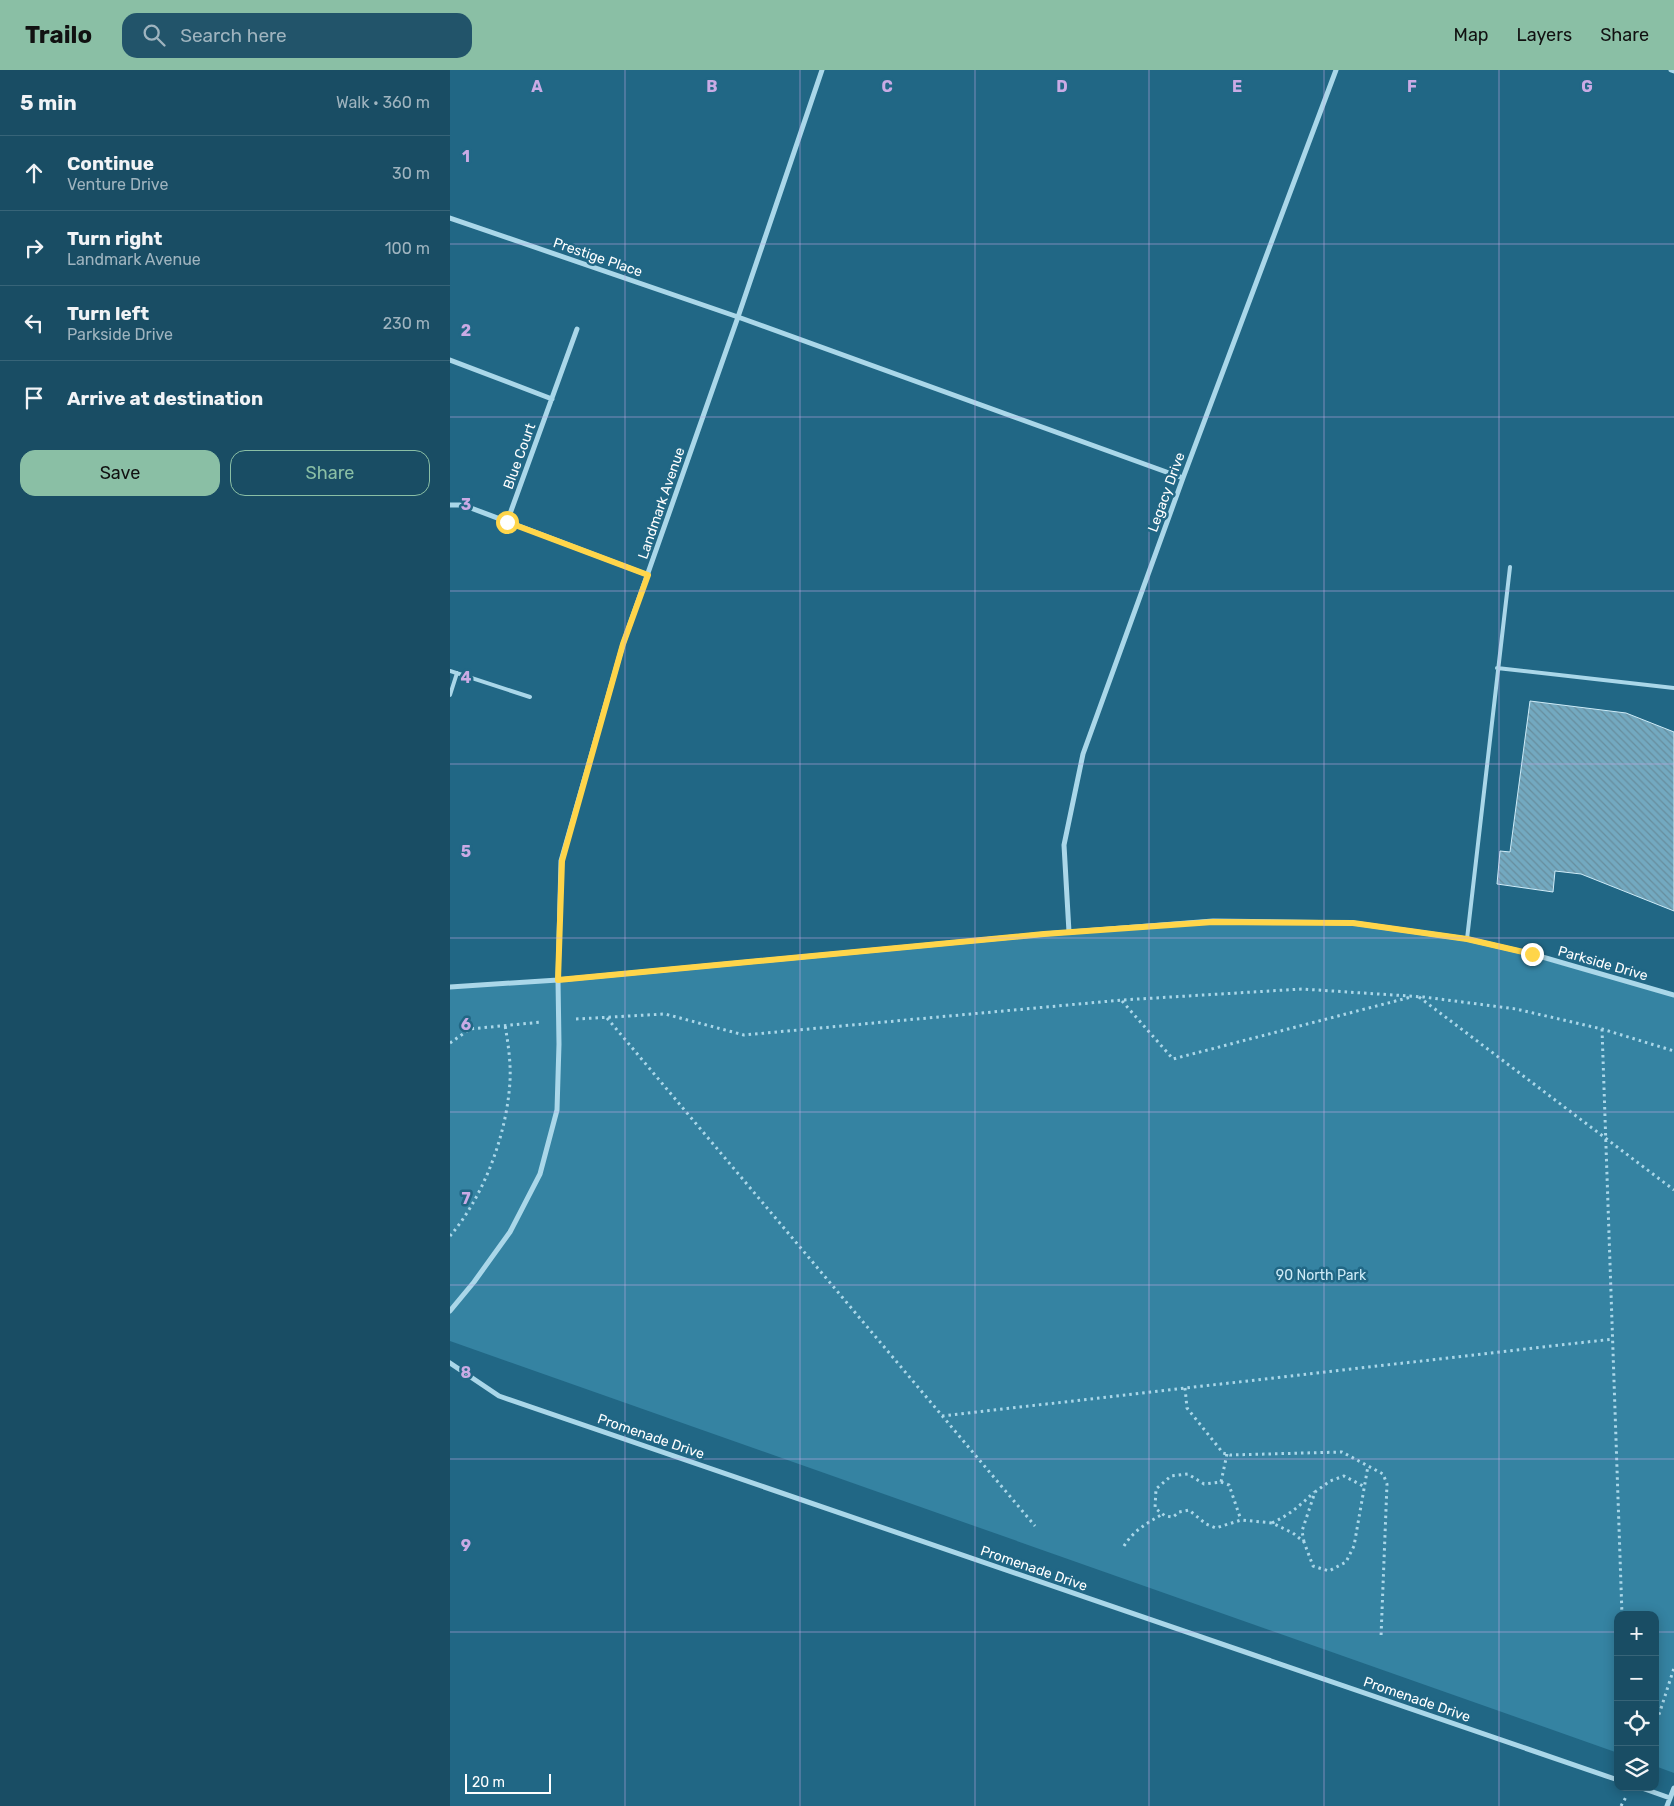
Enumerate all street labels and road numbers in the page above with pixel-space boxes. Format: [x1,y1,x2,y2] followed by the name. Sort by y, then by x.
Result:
[551,234,645,281] street label: Prestige Place
[500,420,539,492] street label: Blue Court
[634,445,689,561] street label: Landmark Avenue
[1144,450,1189,534] street label: Legacy Drive
[1556,943,1650,984] street label: Parkside Drive
[595,1410,707,1463] street label: Promenade Drive
[978,1542,1090,1595] street label: Promenade Drive
[1361,1673,1473,1726] street label: Promenade Drive

